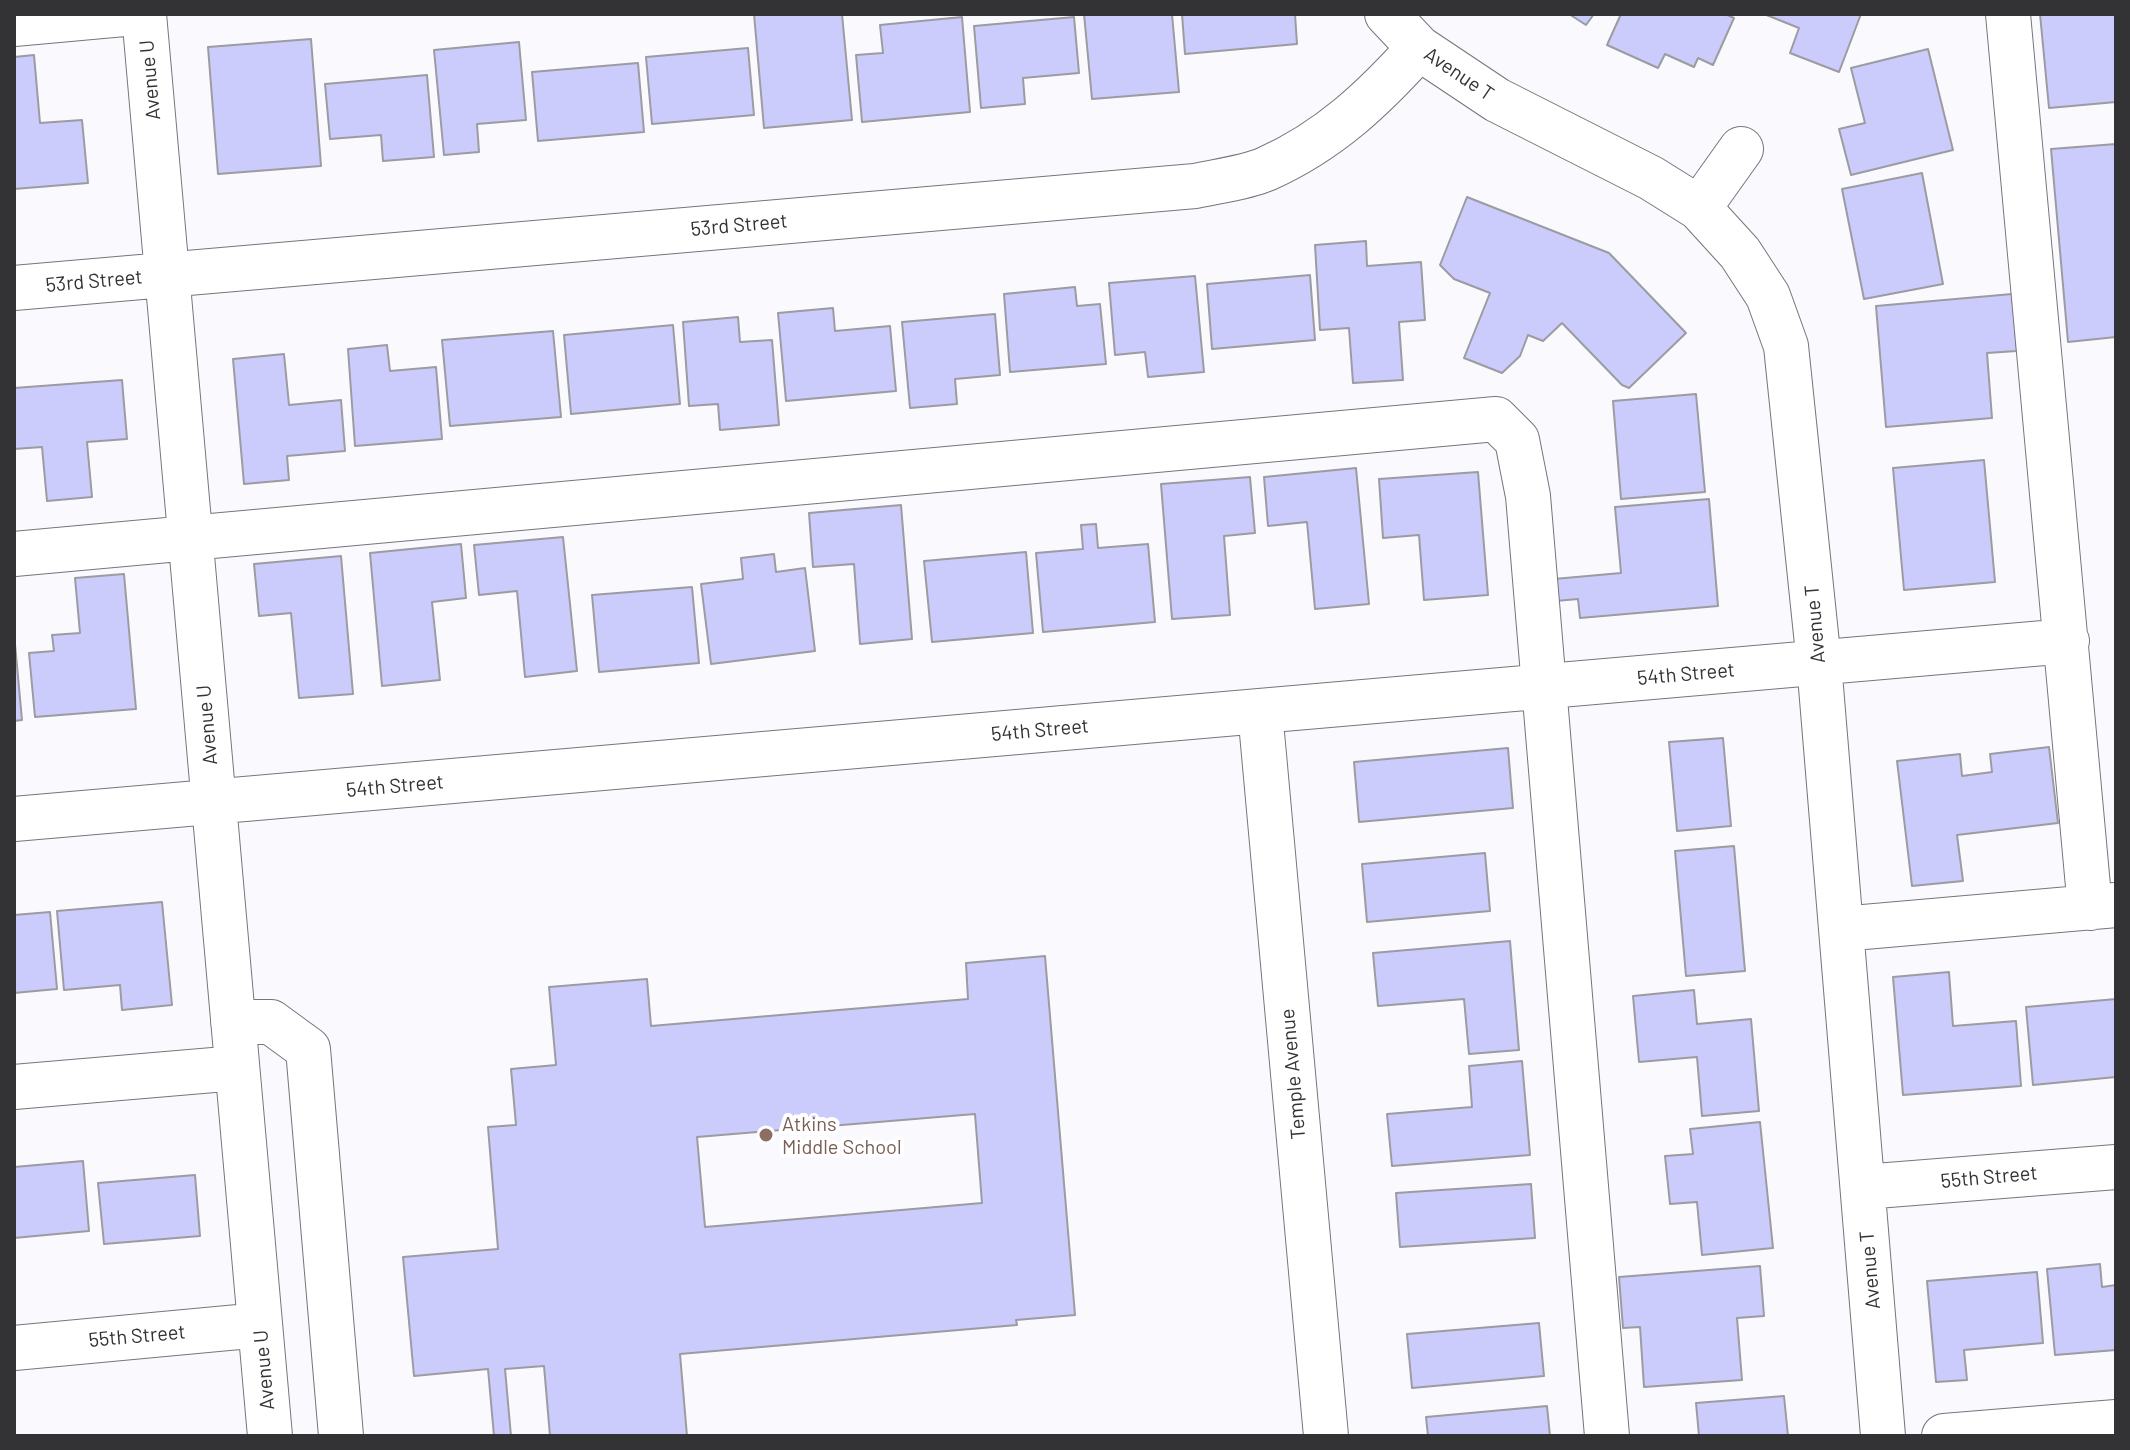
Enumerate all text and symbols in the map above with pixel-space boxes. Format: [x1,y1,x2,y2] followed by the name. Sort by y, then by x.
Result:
[135,39,165,121] street label: Avenue U
[1420,42,1498,106] street label: Avenue T
[689,209,789,241] street label: 53rd Street
[44,265,144,297] street label: 53rd Street
[1800,584,1830,664] street label: Avenue T
[1636,658,1736,690] street label: 54th Street
[192,684,222,766] street label: Avenue U
[990,714,1090,746] street label: 54th Street
[345,770,445,802] street label: 54th Street
[1275,1008,1311,1140] street label: Temple Avenue
[782,1112,902,1159] place label: Atkins Middle School
[757,1126,775,1144] marker: Atkins Middle School
[1940,1161,2038,1193] street label: 55th Street
[1855,1230,1885,1310] street label: Avenue T
[88,1320,186,1352] street label: 55th Street
[249,1329,279,1411] street label: Avenue U

